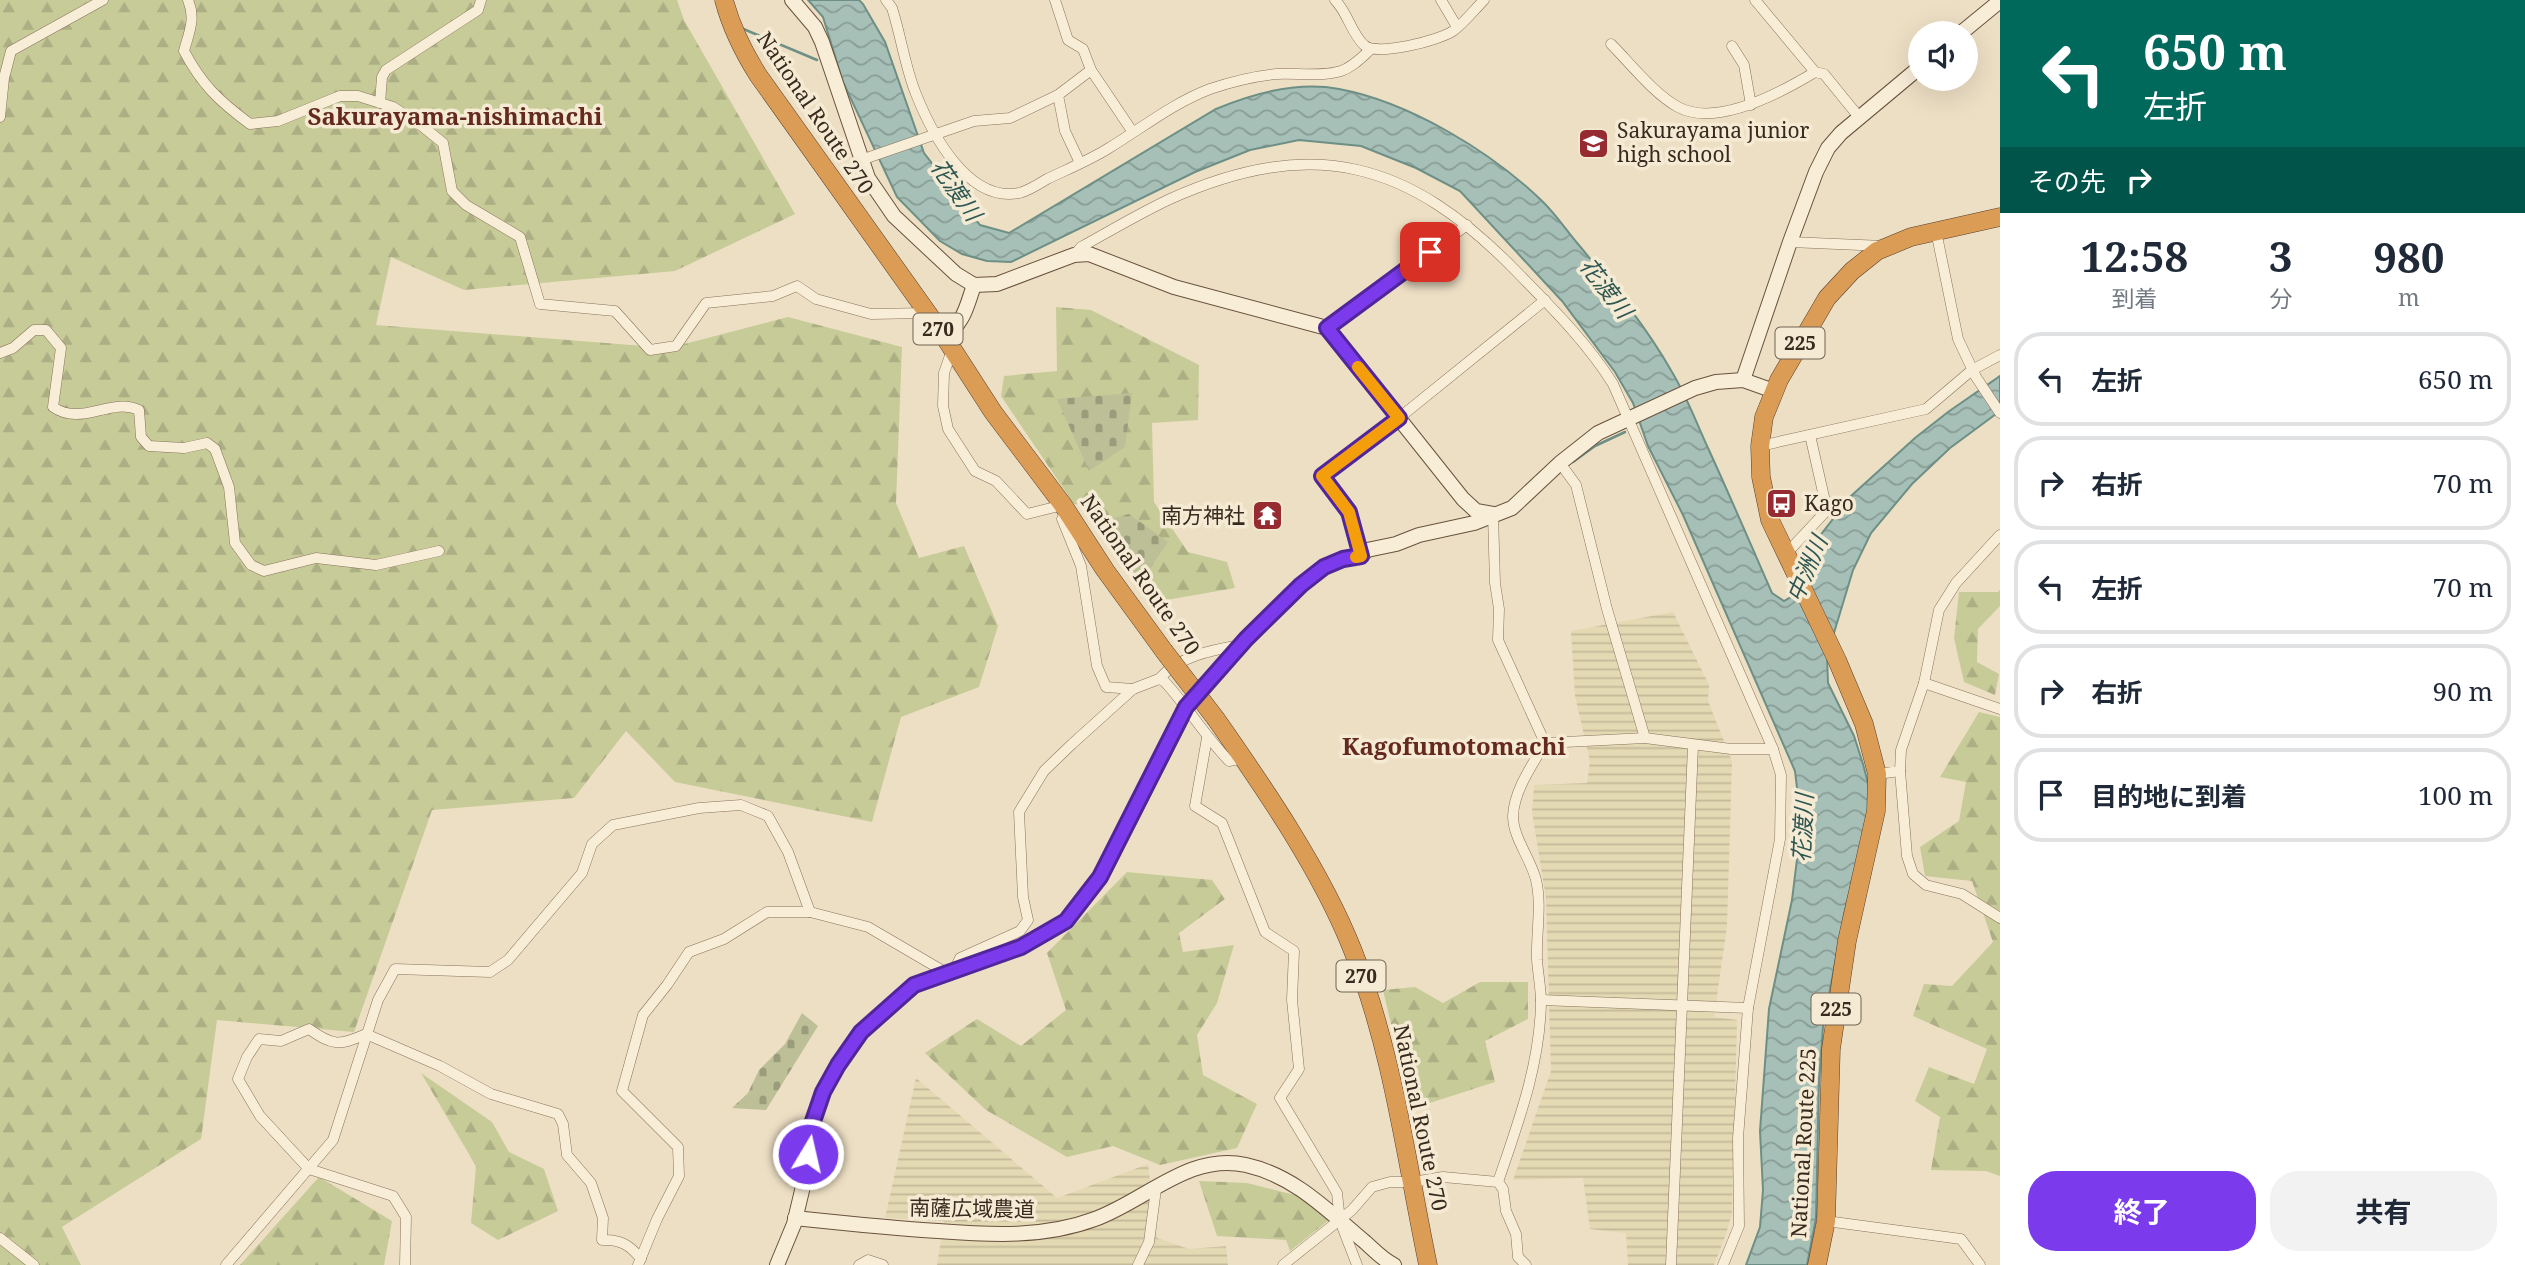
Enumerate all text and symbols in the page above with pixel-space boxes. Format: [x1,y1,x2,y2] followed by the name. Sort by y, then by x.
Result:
[2143,18,2287,84] text: 650 m
[1908,21,1978,91] map controls
[1908,21,1978,91] button: sound
[751,26,881,199] street label: National Route 270
[2028,28,2119,119] icon: left
[2143,84,2207,127] text: 左折
[307,99,603,132] district label: Sakurayama-nishimachi
[1617,116,1810,168] place label: Sakurayama junior high school
[1577,126,1611,160] school or university icon: Sakurayama junior high school
[924,152,991,229] water label: 花渡川
[2120,161,2158,199] icon: right
[2028,163,2106,199] text: その先
[1400,222,1460,282] pin
[2081,227,2188,284] text: 12:58
[2269,227,2293,284] text: 3
[2373,228,2444,285] text: 980
[1411,233,1449,271] icon: arrive
[1573,250,1642,327] water label: 花渡川
[2398,281,2420,313] text: m
[2111,282,2157,314] text: 到着
[2269,282,2292,314] text: 分
[914,314,962,344] road number: 270
[1776,328,1825,358] road number: 225
[2032,360,2070,398] icon: left
[2418,361,2493,397] text: 650 m
[2091,362,2143,398] text: 左折
[2032,464,2070,502] icon: right
[2433,465,2493,501] text: 70 m
[2091,466,2143,502] text: 右折
[1764,487,1798,521] bus stop icon: Kago
[1075,489,1207,660] street label: National Route 270
[1804,489,1854,517] place label: Kago
[1251,499,1285,533] temple icon: 南方神社
[1161,501,1245,529] place label: 南方神社
[1778,528,1835,607] water label: 中洲川
[2032,568,2070,606] icon: left
[2433,569,2493,605] text: 70 m
[2091,570,2143,606] text: 左折
[2032,672,2070,710] icon: right
[2433,673,2493,709] text: 90 m
[2091,674,2143,710] text: 右折
[1342,729,1567,762] district label: Kagofumotomachi
[2032,776,2070,814] icon: arrive
[2418,777,2493,813] text: 100 m
[2091,778,2247,814] text: 目的地に到着
[1784,790,1820,863] water label: 花渡川
[1336,960,1386,992] road number: 270
[1812,993,1860,1024] road number: 225
[1388,1022,1454,1214] street label: National Route 270
[1784,1047,1822,1239] street label: National Route 225
[771,1117,845,1191] position arrow
[2028,1171,2256,1251] button: 終了
[2270,1171,2497,1251] button: 共有
[909,1193,1035,1223] street label: 南薩広域農道

